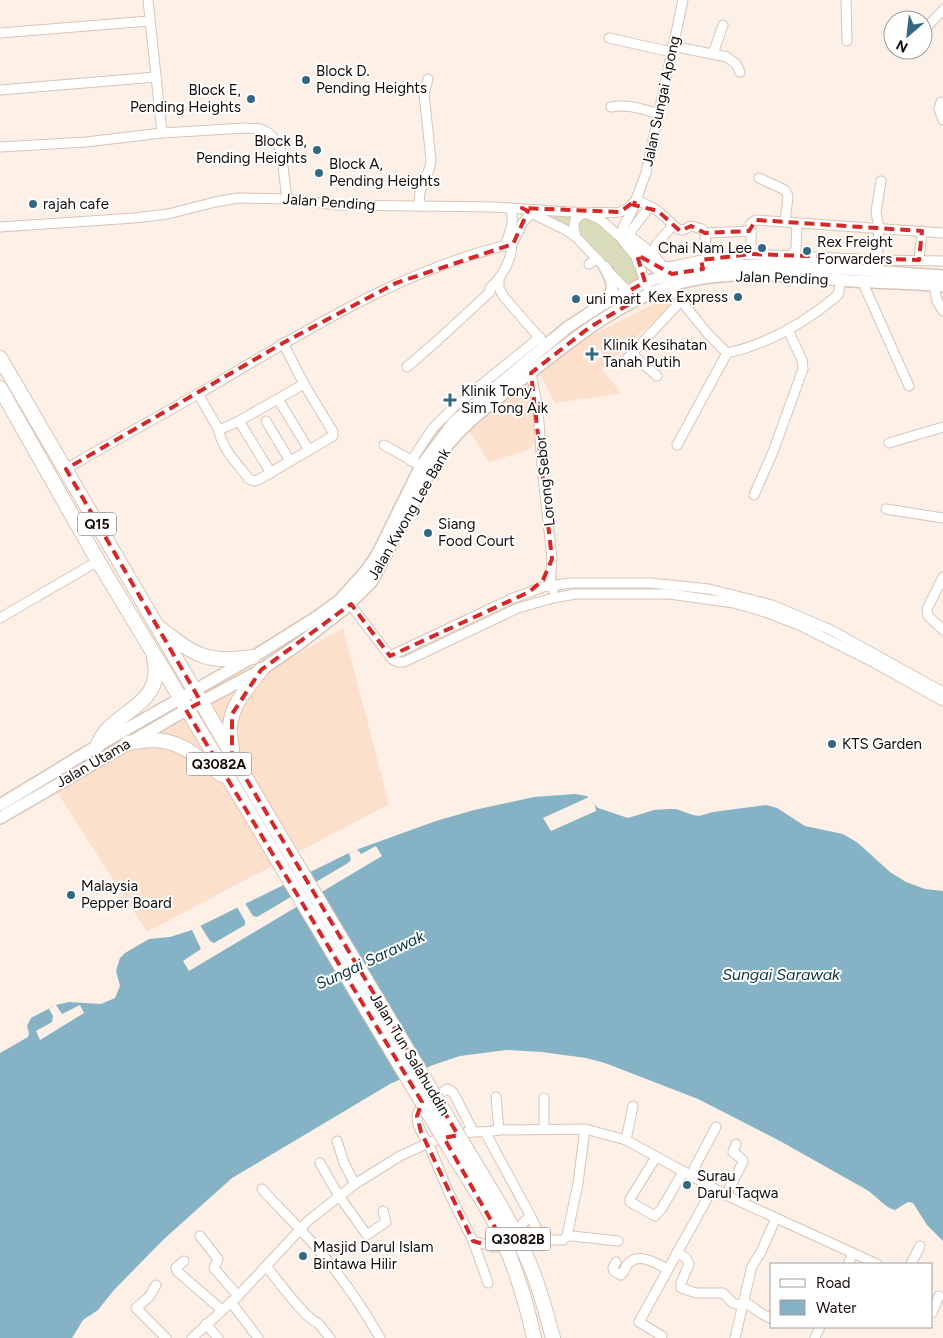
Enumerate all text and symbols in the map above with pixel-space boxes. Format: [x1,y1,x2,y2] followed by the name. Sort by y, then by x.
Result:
[883,10,933,60] north arrow
[638,34,684,168] street label: Jalan Sungai Apong
[893,36,911,56] text: N
[316,62,427,97] place label: Block D. Pending Heights
[300,74,312,86] marker: Block D. Pending Heights
[130,81,241,116] place label: Block E, Pending Heights
[245,93,257,105] marker: Block E, Pending Heights
[196,132,307,167] place label: Block B, Pending Heights
[311,144,323,156] marker: Block B, Pending Heights
[329,155,440,190] place label: Block A, Pending Heights
[313,167,325,179] marker: Block A, Pending Heights
[282,190,376,214] street label: Jalan Pending
[43,195,109,213] place label: rajah cafe
[27,198,39,210] marker: rajah cafe
[817,233,893,268] place label: Rex Freight Forwarders
[658,239,752,257] place label: Chai Nam Lee
[756,242,768,254] marker: Chai Nam Lee
[801,245,813,257] marker: Rex Freight Forwarders
[735,267,829,289] street label: Jalan Pending
[648,288,728,306] place label: Kex Express
[586,290,641,308] place label: uni mart
[732,291,744,303] marker: Kex Express
[570,293,582,305] marker: uni mart
[603,336,707,371] place label: Klinik Kesihatan Tanah Putih
[585,347,599,361] marker: Klinik Kesihatan Tanah Putih
[461,382,549,417] place label: Klinik Tony Sim Tong Aik
[443,393,457,407] marker: Klinik Tony Sim Tong Aik
[531,435,559,527] street label: Lorong Sebor
[364,444,454,583] street label: Jalan Kwong Lee Bank
[78,512,116,536] road number: Q15
[438,515,515,550] place label: Siang Food Court
[422,527,434,539] marker: Siang Food Court
[53,735,133,791] street label: Jalan Utama
[842,735,922,753] place label: KTS Garden
[826,738,838,750] marker: KTS Garden
[186,752,252,776] road number: Q3082A
[81,877,172,912] place label: Malaysia Pepper Board
[65,889,77,901] marker: Malaysia Pepper Board
[313,926,428,993] water label: Sungai Sarawak
[722,965,841,984] water label: Sungai Sarawak
[366,989,454,1119] street label: Jalan Tun Salahuddin
[697,1167,778,1202] place label: Surau Darul Taqwa
[681,1179,693,1191] marker: Surau Darul Taqwa
[486,1228,550,1250] road number: Q3082B
[313,1238,434,1273] place label: Masjid Darul Islam Bintawa Hilir
[297,1250,309,1262] marker: Masjid Darul Islam Bintawa Hilir
[770,1263,933,1328] legend
[816,1274,851,1292] text: Road
[816,1299,856,1317] text: Water

